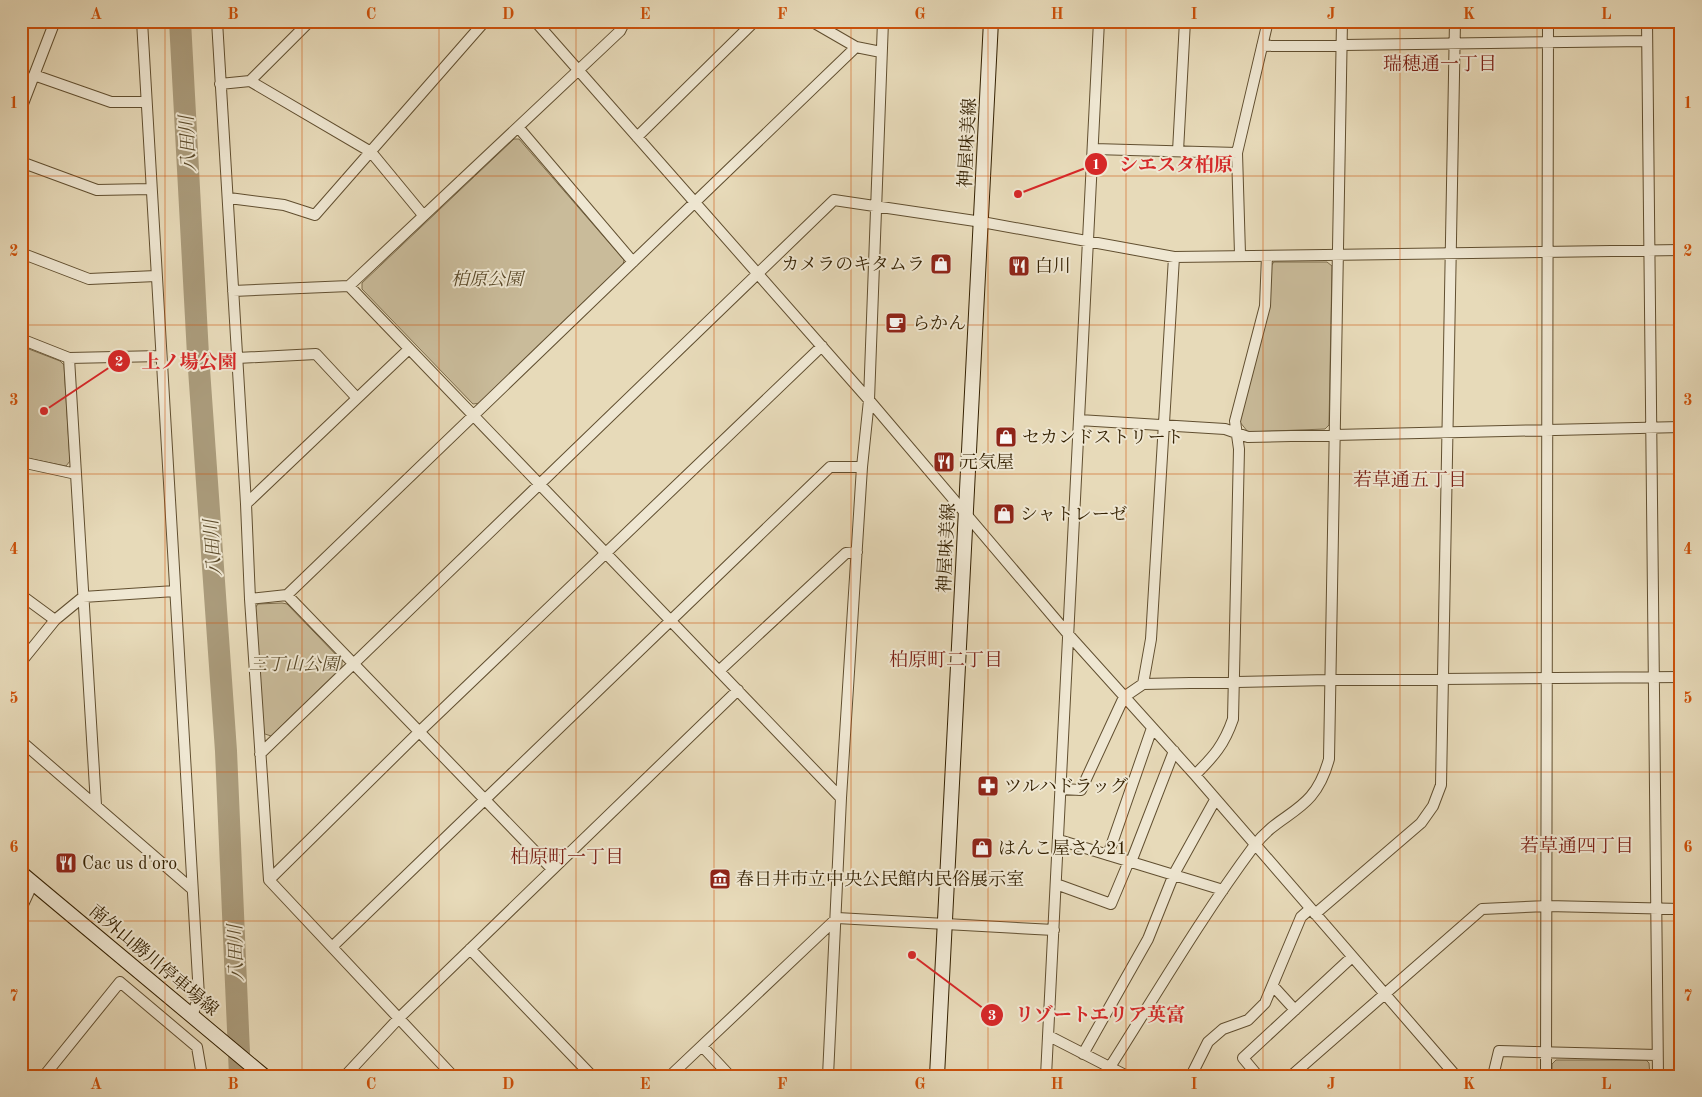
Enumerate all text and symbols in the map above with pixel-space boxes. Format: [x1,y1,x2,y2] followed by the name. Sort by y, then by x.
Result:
[90,7,102,23] text: A
[227,7,239,23] text: B
[366,7,376,23] text: C
[502,7,514,23] text: D
[639,7,651,23] text: E
[777,7,788,23] text: F
[914,7,926,23] text: G
[1050,7,1064,23] text: H
[1190,7,1198,23] text: I
[1327,7,1336,23] text: J
[1463,7,1475,23] text: K
[1601,7,1612,23] text: L
[1383,54,1497,75] district label: 瑞穂通一丁目
[9,96,19,112] text: 1
[1683,96,1693,112] text: 1
[955,98,979,188] street label: 神屋味美線
[176,113,200,173] water label: 八田川
[1084,147,1243,181] callout: シエスタ柏原
[1119,154,1233,176] text: シエスタ柏原
[1092,158,1100,173] text: 1
[9,244,19,260] text: 2
[1683,244,1693,260] text: 2
[929,252,953,276] shop icon: カメラのキタムラ
[1007,254,1031,278] restaurant icon: 白川
[781,256,925,274] place label: カメラのキタムラ
[1035,256,1071,276] place label: 白川
[451,269,526,289] park label: 柏原公園
[884,311,908,335] cafe icon: らかん
[912,315,966,333] place label: らかん
[106,344,246,378] callout: 上ノ場公園
[141,351,237,373] text: 上ノ場公園
[115,355,123,370] text: 2
[9,393,19,409] text: 3
[1683,393,1693,409] text: 3
[994,425,1018,449] shop icon: セカンドストリート
[1022,429,1184,447] place label: セカンドストリート
[932,450,956,474] restaurant icon: 元気屋
[960,452,1014,472] place label: 元気屋
[1353,470,1467,491] district label: 若草通五丁目
[992,502,1016,526] shop icon: シャトレーゼ
[934,503,958,593] street label: 神屋味美線
[1020,505,1127,524] place label: シャトレーゼ
[201,517,226,577] water label: 八田川
[9,542,19,558] text: 4
[1683,542,1693,558] text: 4
[889,650,1003,671] district label: 柏原町二丁目
[249,655,342,674] park label: 三丁山公園
[9,691,19,707] text: 5
[1683,691,1693,707] text: 5
[976,774,1000,798] pharmacy icon: ツルハドラッグ
[1004,777,1128,796] place label: ツルハドラッグ
[970,836,994,860] shop icon: はんこ屋さん21
[1520,836,1634,857] district label: 若草通四丁目
[998,839,1127,858] place label: はんこ屋さん21
[9,840,19,856] text: 6
[1683,840,1693,856] text: 6
[510,847,624,868] district label: 柏原町一丁目
[54,851,78,875] restaurant icon: Cac us d'oro
[82,855,177,873] place label: Cac us d'oro
[708,867,732,891] museum icon: 春日井市立中央公民館内民俗展示室
[736,869,1024,889] place label: 春日井市立中央公民館内民俗展示室
[86,900,222,1020] street label: 南外山勝川停車場線
[225,922,248,982] water label: 八田川
[9,989,19,1005] text: 7
[1683,989,1693,1005] text: 7
[980,998,1196,1032] callout: リゾートエリア英富
[1015,1004,1185,1026] text: リゾートエリア英富
[988,1009,996,1024] text: 3
[90,1077,102,1093] text: A
[227,1077,239,1093] text: B
[366,1077,376,1093] text: C
[502,1077,514,1093] text: D
[639,1077,651,1093] text: E
[777,1077,788,1093] text: F
[914,1077,926,1093] text: G
[1050,1077,1064,1093] text: H
[1190,1077,1198,1093] text: I
[1327,1077,1336,1093] text: J
[1463,1077,1475,1093] text: K
[1601,1077,1612,1093] text: L

